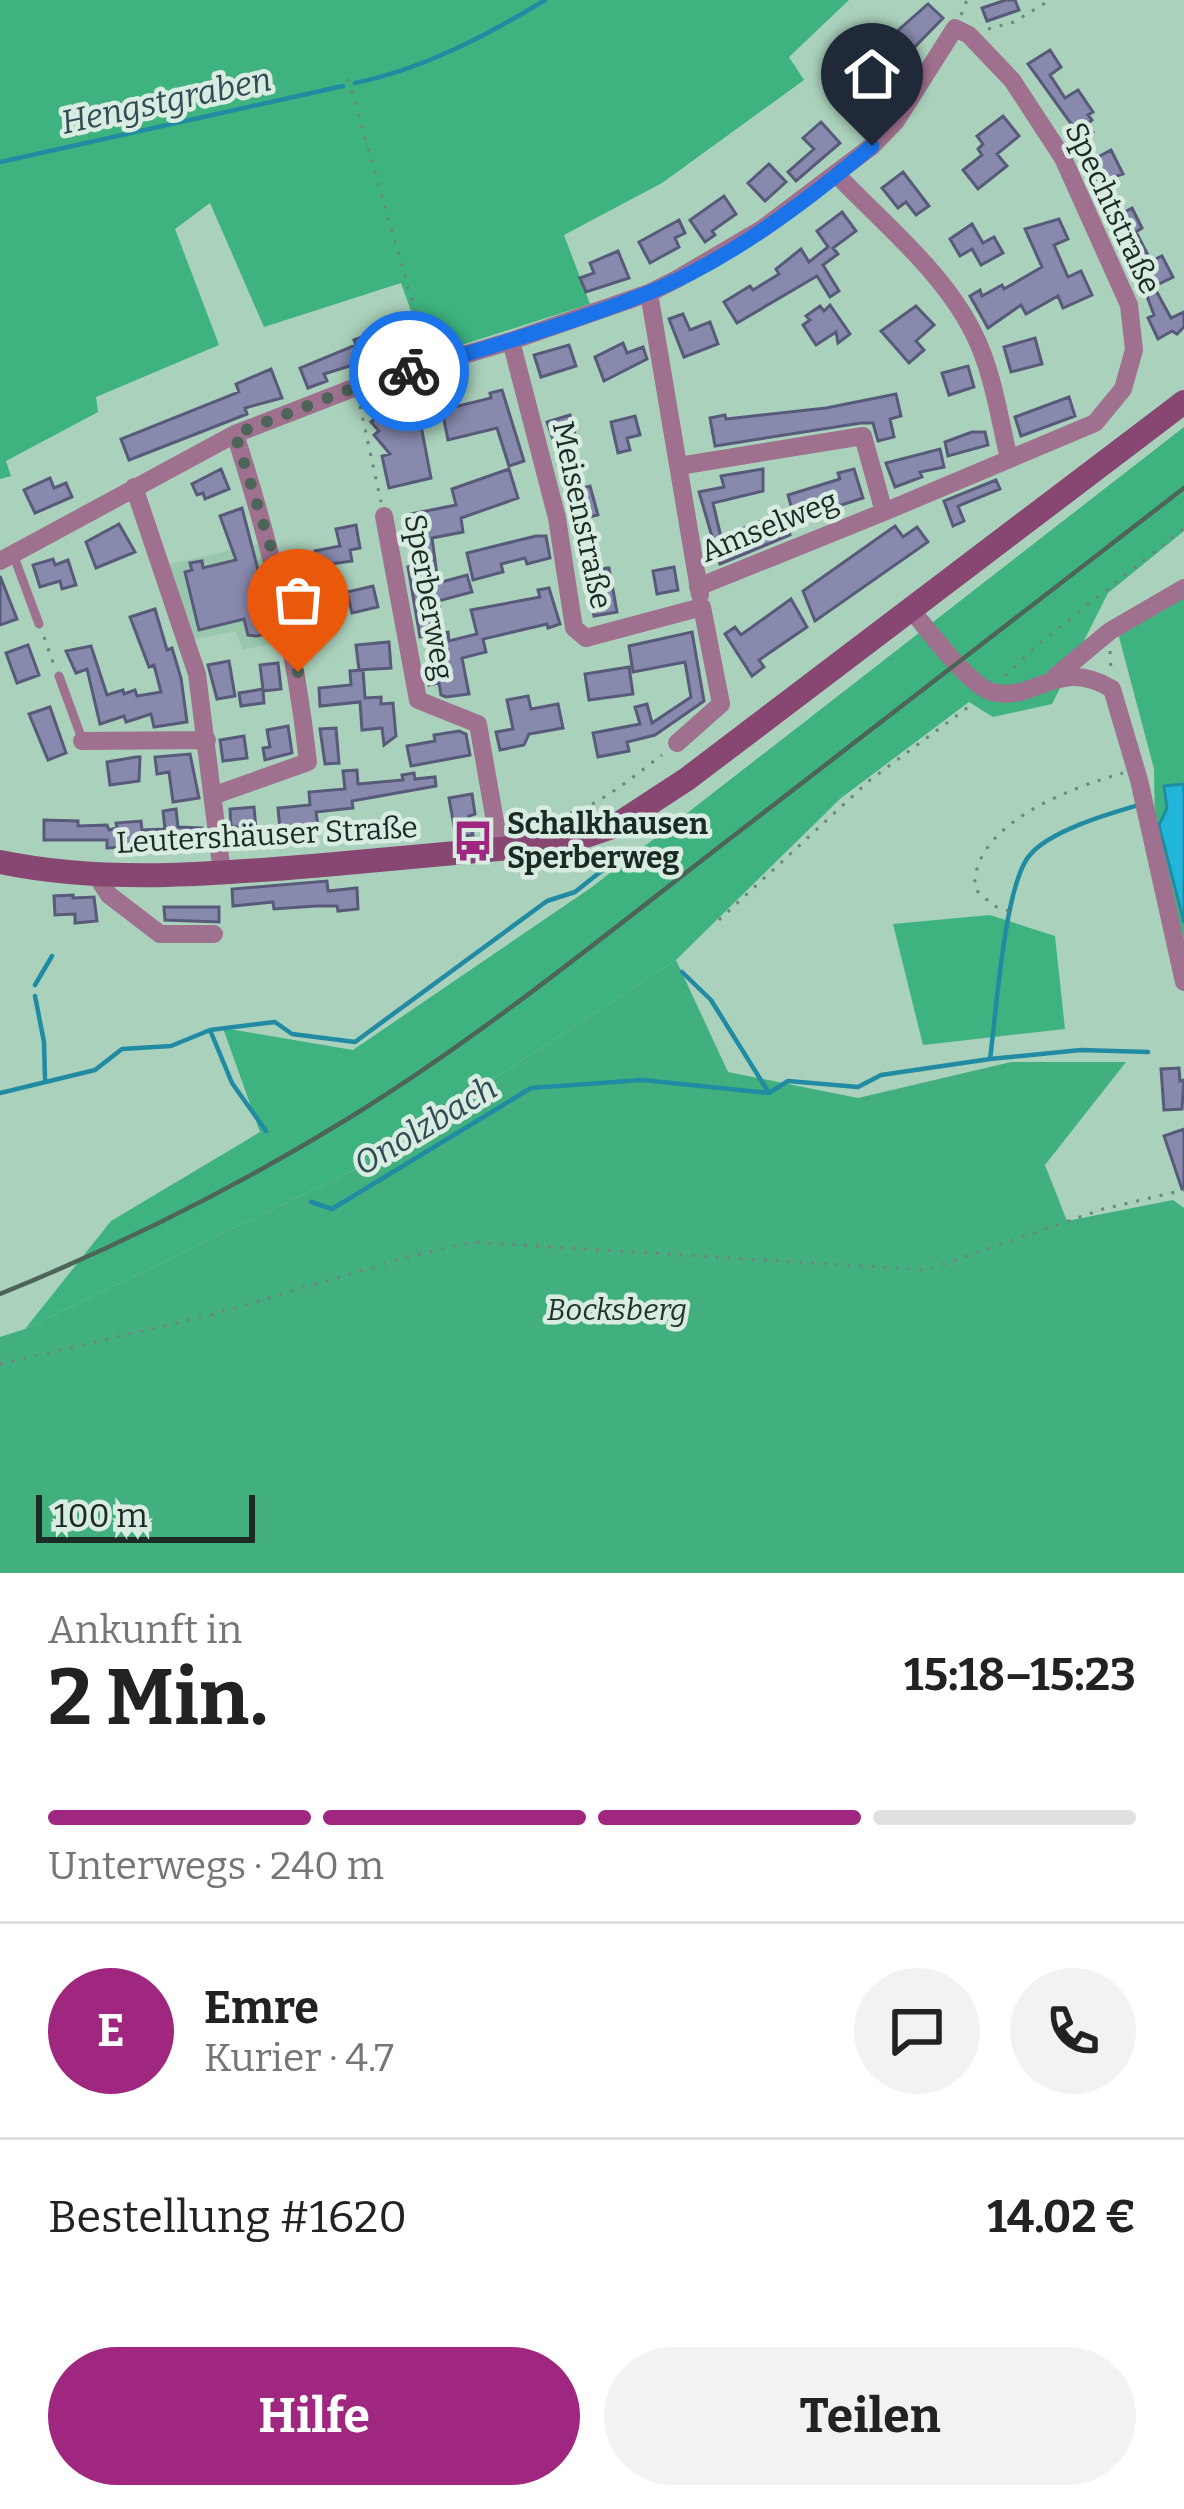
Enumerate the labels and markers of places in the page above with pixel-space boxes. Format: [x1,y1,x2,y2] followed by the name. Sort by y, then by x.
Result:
[821,23,923,146] pin
[247,549,349,672] pin
[507,806,709,876] place label: Schalkhausen Sperberweg
[450,818,496,864] bus stop icon: Schalkhausen Sperberweg

